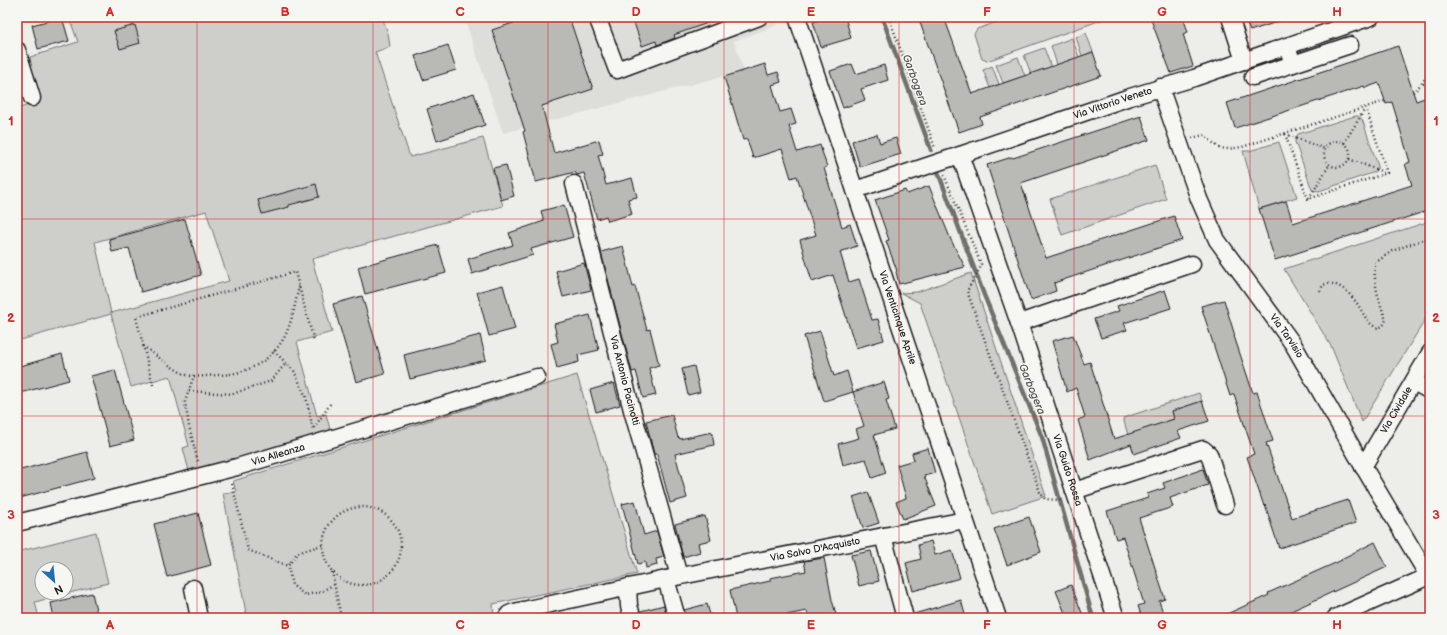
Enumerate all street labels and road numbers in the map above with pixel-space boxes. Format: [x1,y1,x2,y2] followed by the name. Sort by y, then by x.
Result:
[1072,85,1154,122] street label: Via Vittorio Veneto
[876,269,919,366] street label: Via Venticinque Aprile
[1267,312,1306,361] street label: Via Tarvisio
[607,334,642,427] street label: Via Antonio Pacinotti
[1378,384,1415,436] street label: Via Cividale
[1050,433,1085,508] street label: Via Guido Rossa
[250,441,307,468] street label: Via Alleanza
[769,535,861,564] street label: Via Salvo D'Acquisto

